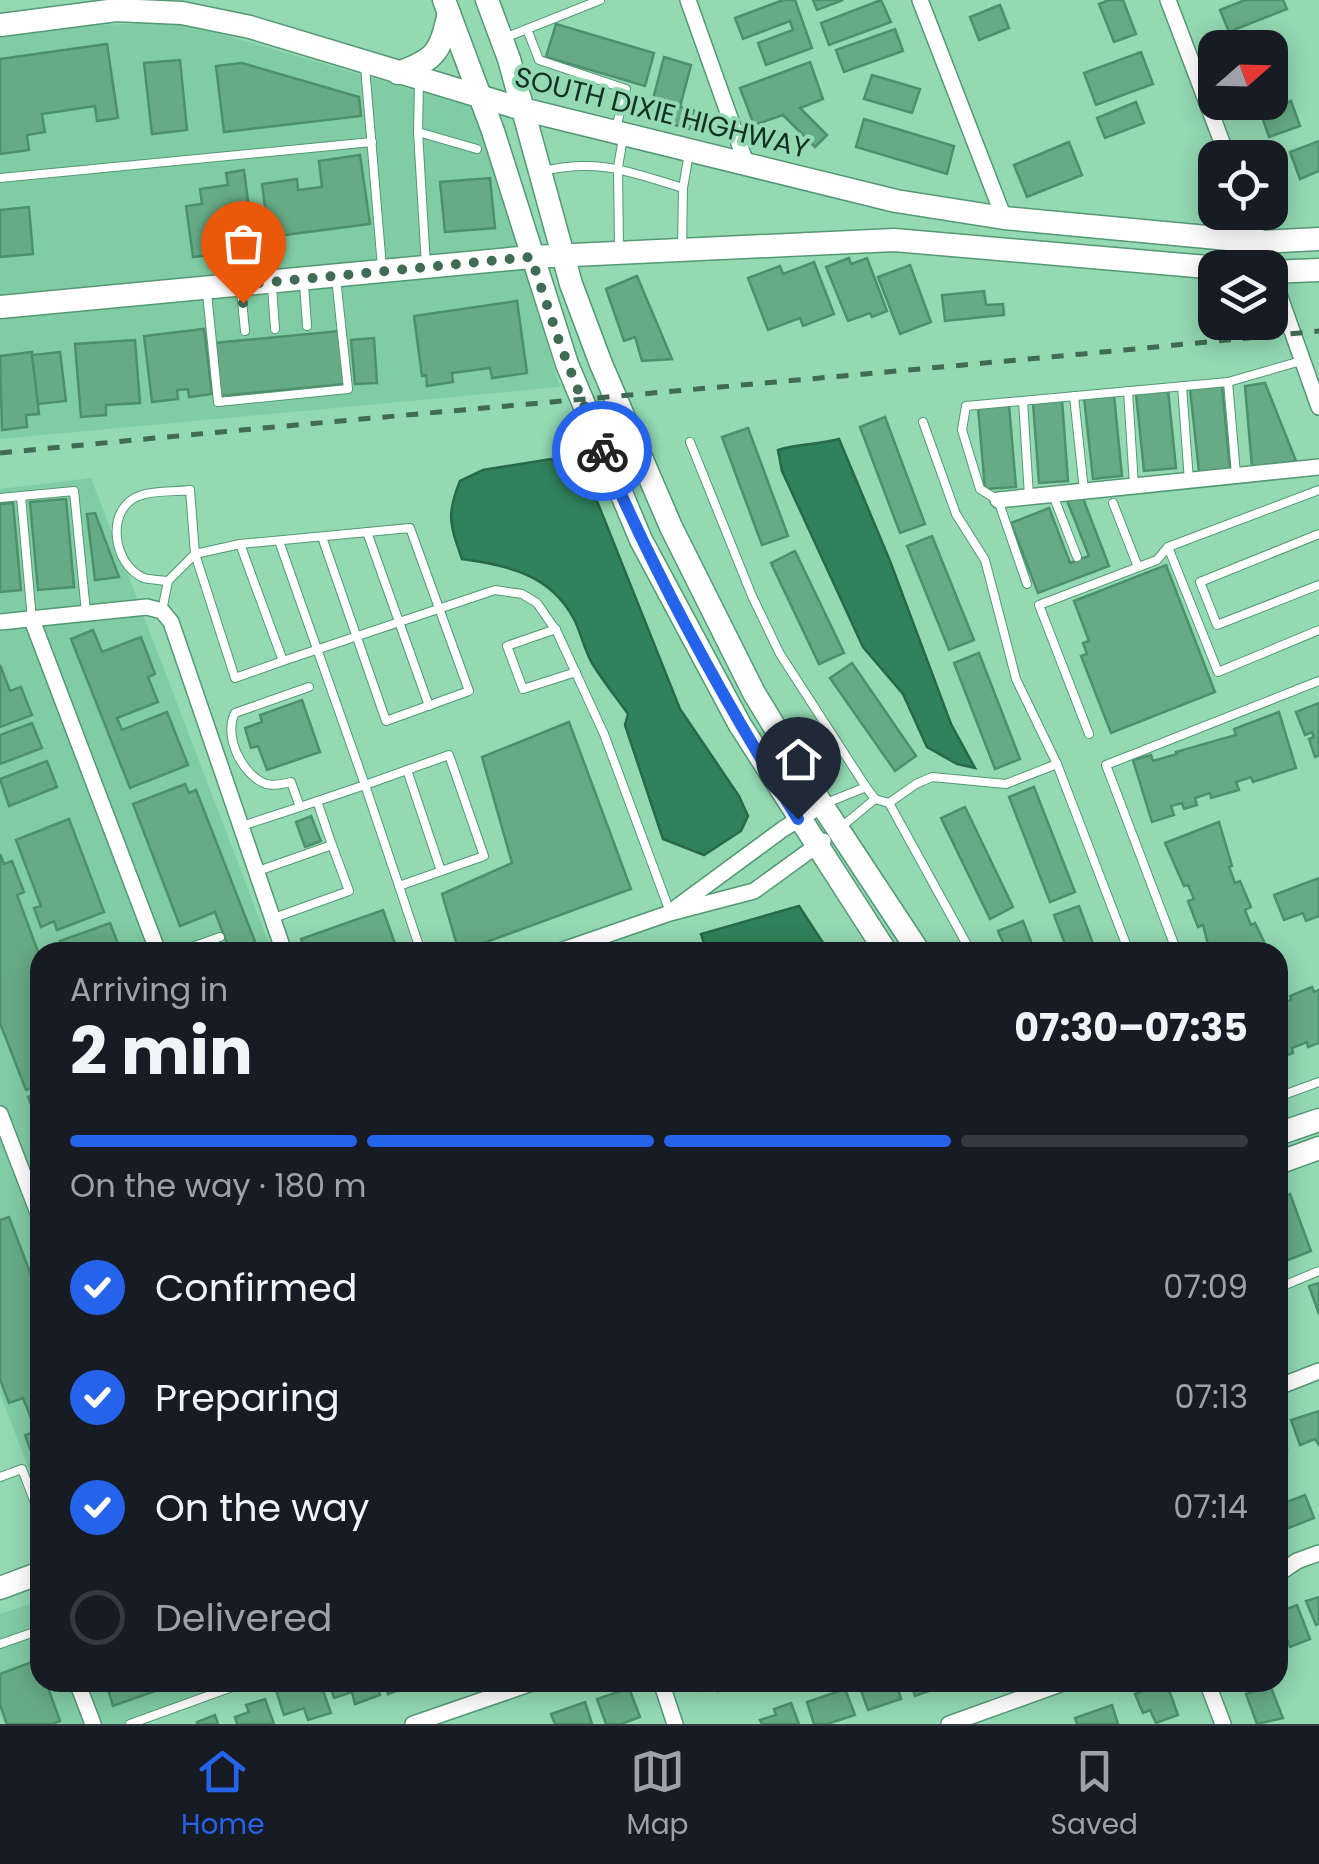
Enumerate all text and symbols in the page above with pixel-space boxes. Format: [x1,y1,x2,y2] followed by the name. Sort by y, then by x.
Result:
[1198,30,1288,120] north arrow
[1198,30,1288,340] map controls
[511,57,813,168] street label: SOUTH DIXIE HIGHWAY
[1198,140,1288,230] button: locate
[201,201,286,304] pin
[216,216,271,271] icon: bag
[1198,250,1288,340] button: layers
[552,401,652,501] courier
[575,424,630,479] icon: bike
[756,717,841,820] pin
[771,732,826,787] icon: home
[70,967,228,1012] text: Arriving in
[1014,1001,1248,1054] text: 07:30–07:35
[70,1006,253,1097] text: 2 min
[70,1163,366,1208] text: On the way · 180 m
[70,1260,125,1315] icon: check
[155,1261,357,1314] text: Confirmed
[1163,1264,1248,1309] text: 07:09
[70,1370,125,1425] icon: check
[155,1371,340,1424] text: Preparing
[1175,1374,1248,1419] text: 07:13
[70,1480,125,1535] icon: check
[155,1481,369,1534] text: On the way
[1173,1484,1248,1529] text: 07:14
[155,1591,332,1644] text: Delivered
[181,1744,265,1846] tab: Home
[627,1744,689,1846] tab: Map
[1051,1744,1138,1846] tab: Saved

